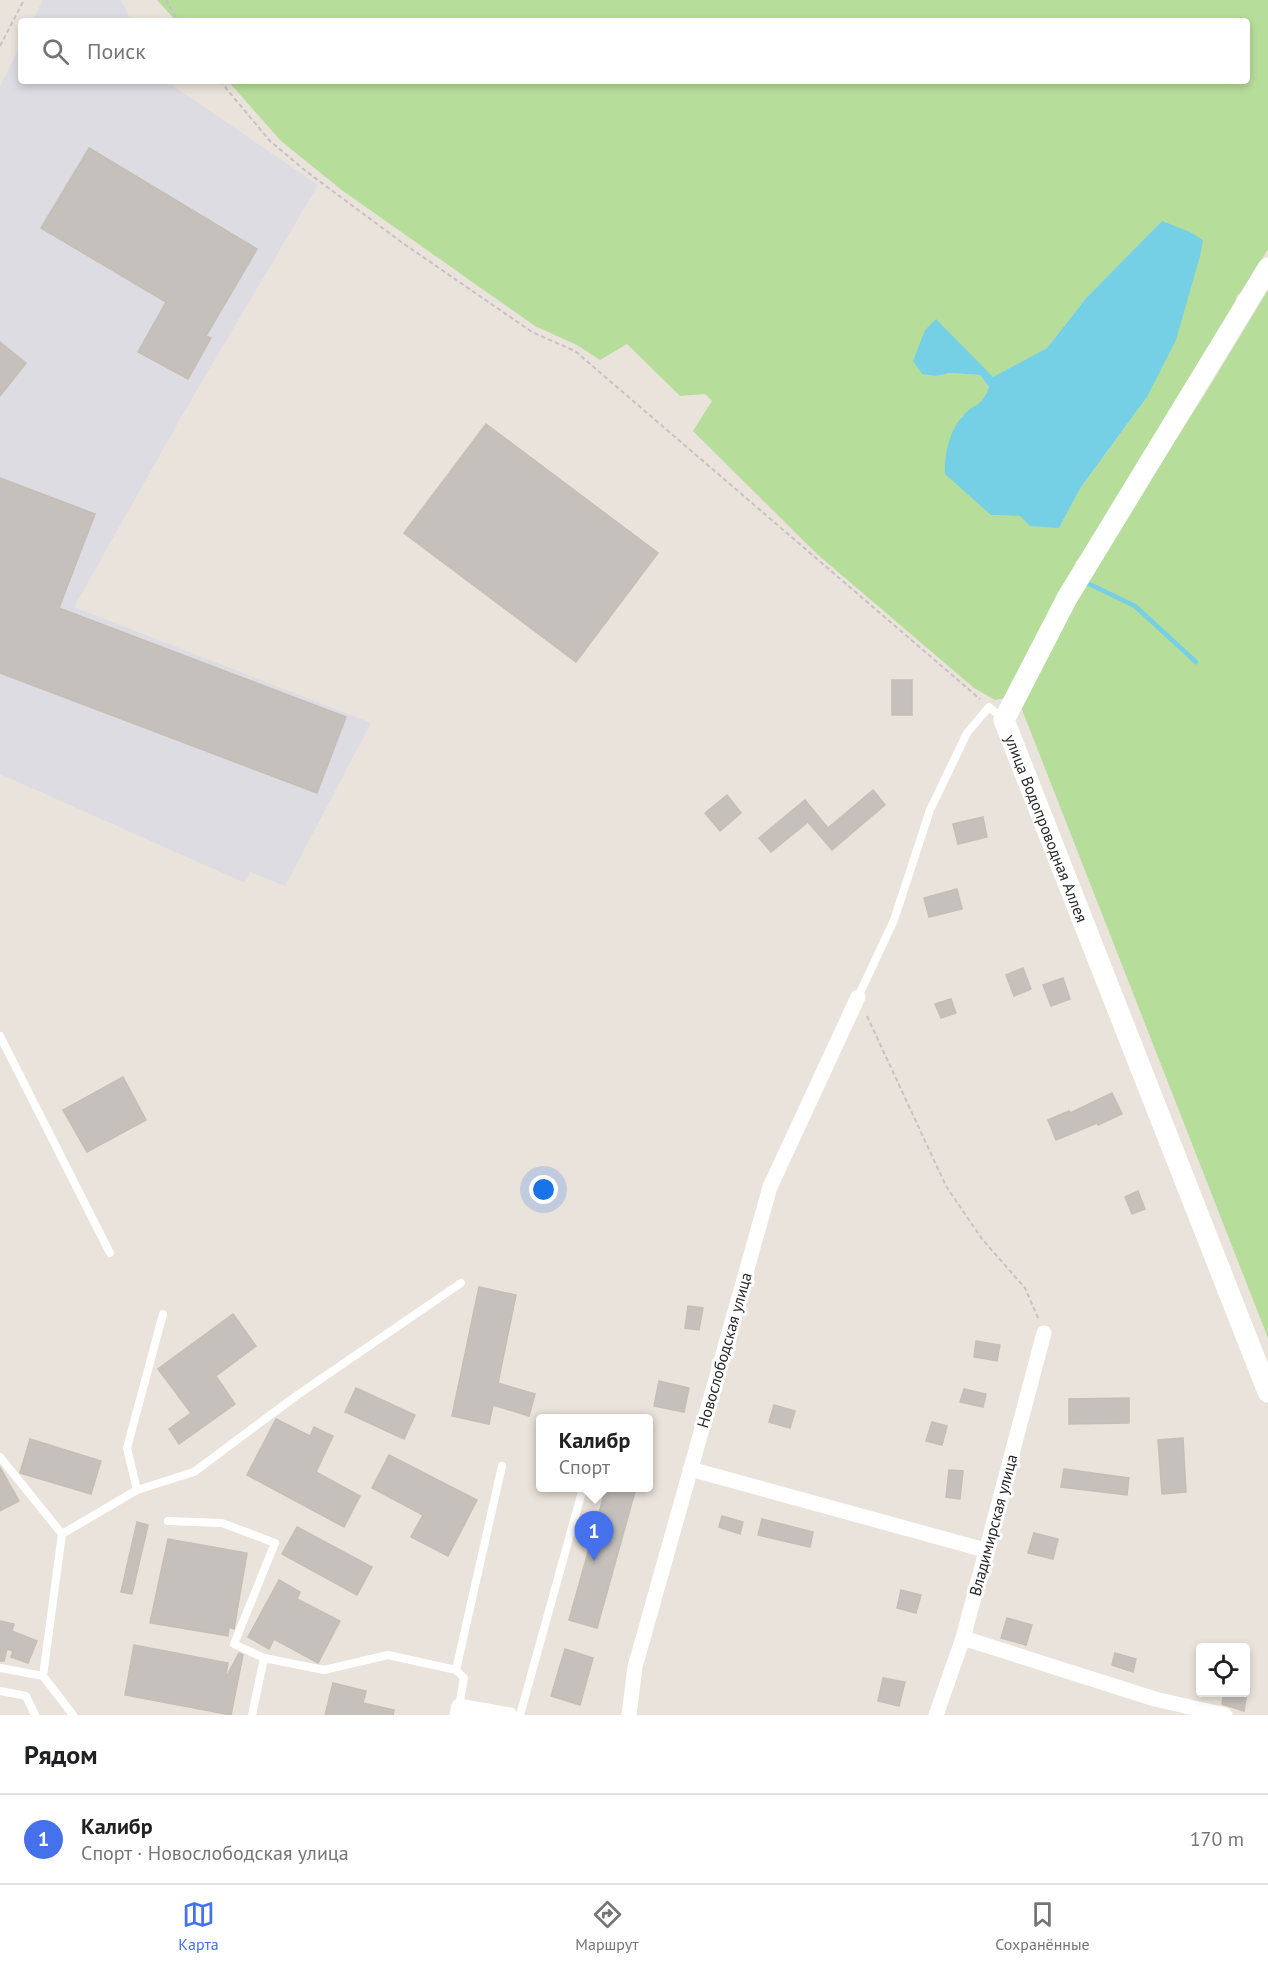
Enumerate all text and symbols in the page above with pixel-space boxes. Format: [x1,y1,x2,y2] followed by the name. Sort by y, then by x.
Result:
[18,18,1250,84] search box
[39,35,72,68] icon: search
[87,37,146,65] text: Поиск
[1001,731,1092,925] street label: улица Водопроводная Аллея
[529,1175,558,1204] your location
[692,1270,756,1430] street label: Новослободская улица
[536,1414,653,1492] popup
[559,1426,630,1454] text: Калибр
[964,1452,1022,1598] street label: Владимирская улица
[559,1454,610,1480] text: Спорт
[574,1512,614,1561] pin: 1
[1196,1643,1250,1697] map controls
[1196,1643,1250,1697] button: locate
[24,1738,98,1771] text: Рядом
[81,1812,153,1840] text: Калибр
[38,1826,49,1852] text: 1
[1190,1826,1244,1852] text: 170 m
[81,1840,349,1866] text: Спорт · Новослободская улица
[178,1898,219,1954] tab: Карта
[575,1898,639,1954] tab: Маршрут
[995,1898,1090,1954] tab: Сохранённые

